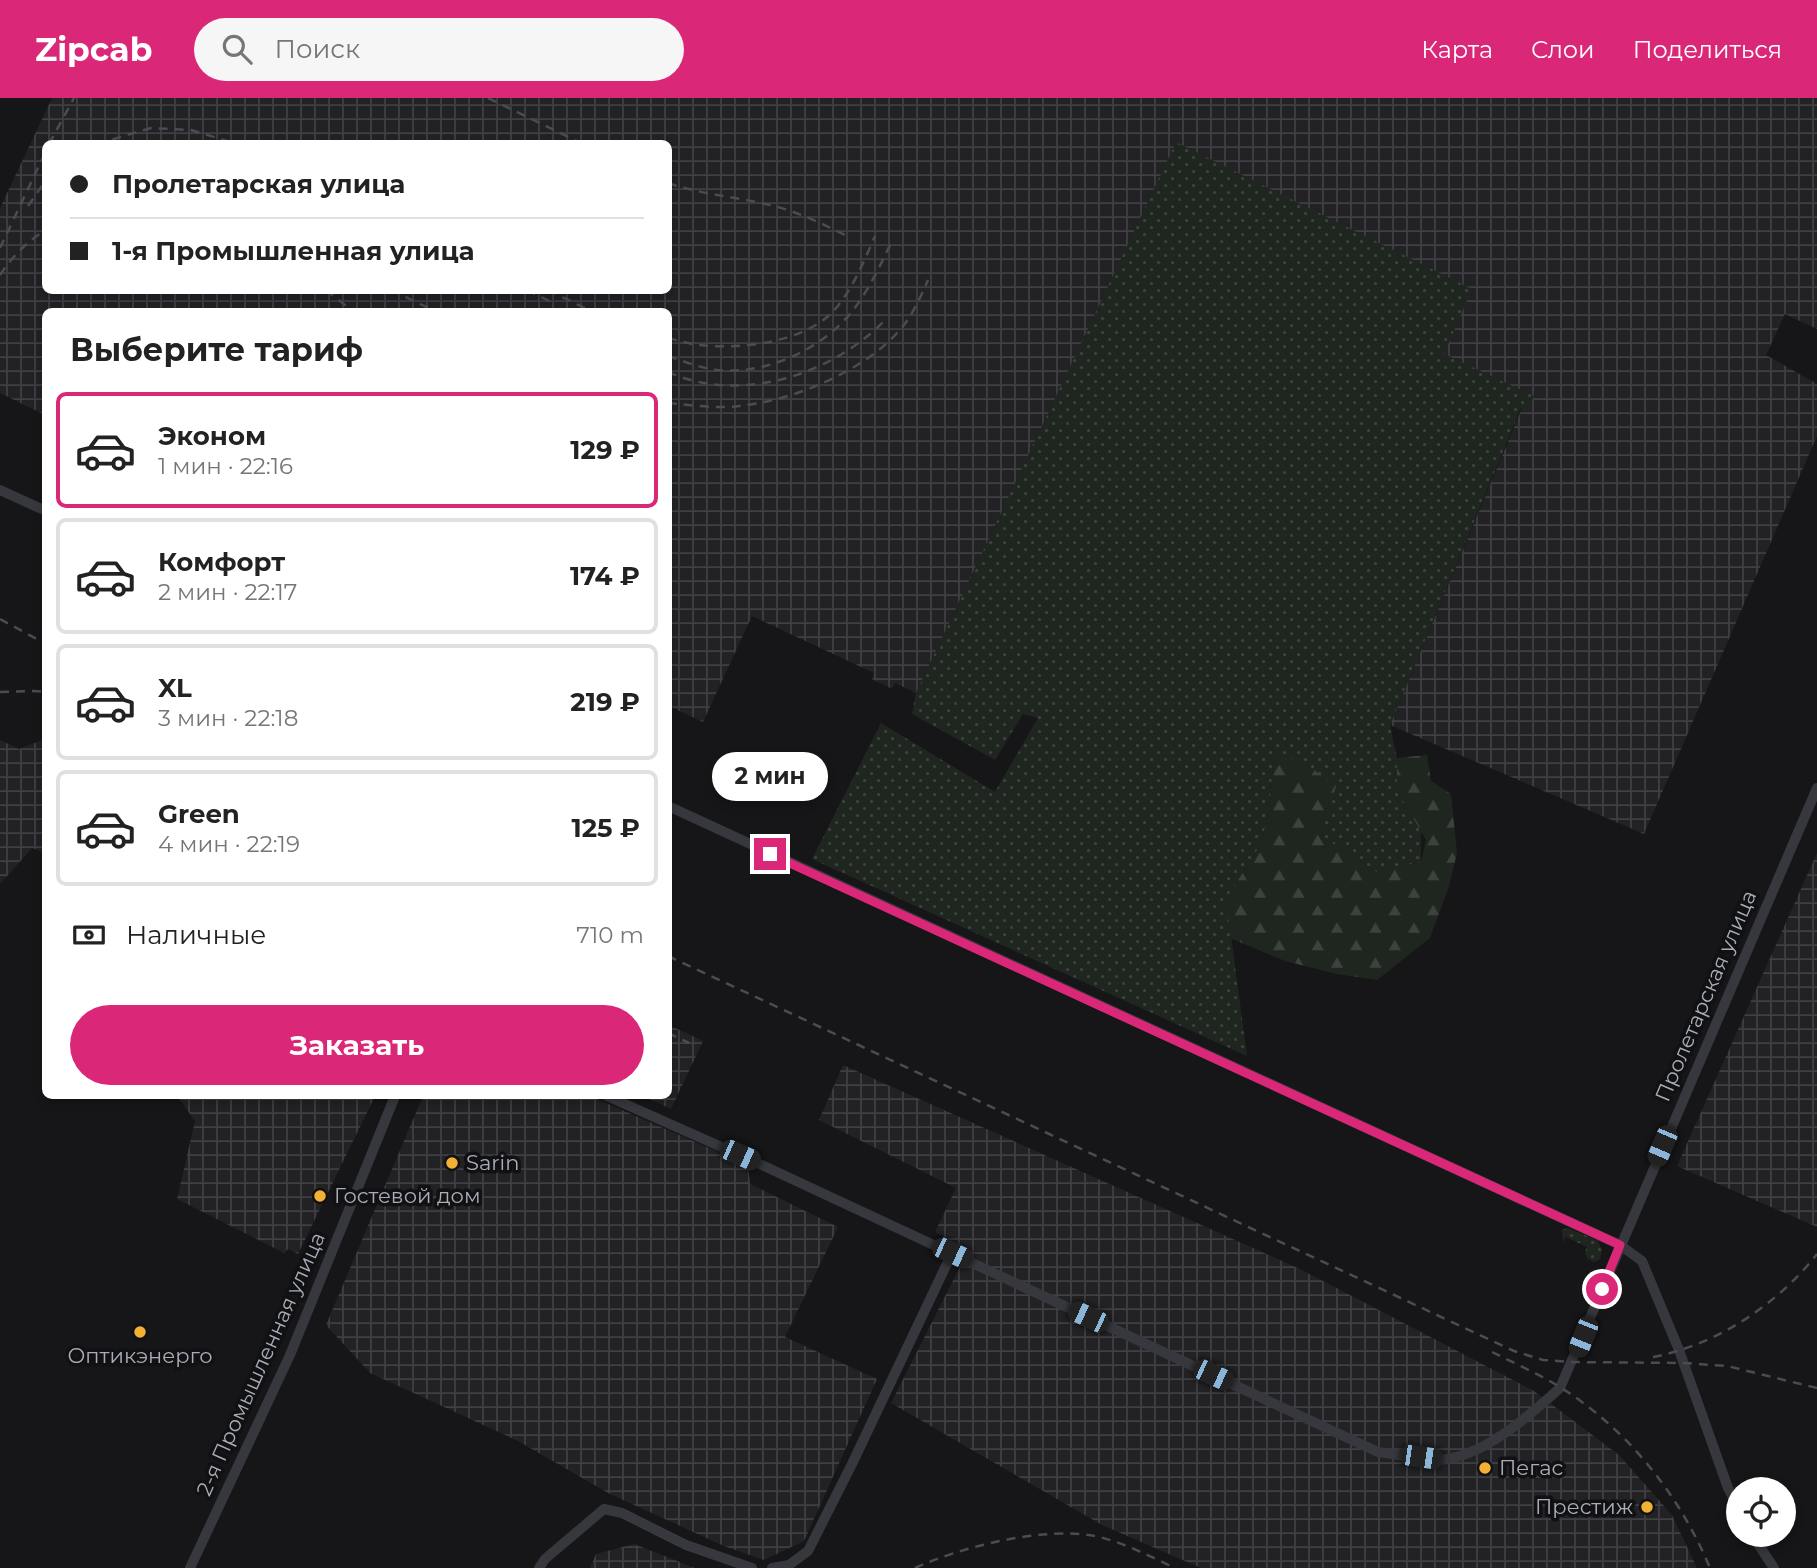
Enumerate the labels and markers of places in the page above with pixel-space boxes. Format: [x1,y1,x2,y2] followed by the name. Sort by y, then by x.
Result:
[466,1150,519,1175] place label: Sarin
[444,1155,460,1171] marker: Sarin
[334,1183,481,1208] place label: Гостевой дом
[312,1188,328,1204] marker: Гостевой дом
[132,1324,148,1340] marker: Оптикэнерго
[68,1343,213,1368] place label: Оптикэнерго
[1499,1455,1564,1480] place label: Пегас
[1477,1460,1493,1476] marker: Пегас
[1535,1494,1633,1519] place label: Престиж
[1639,1499,1655,1515] marker: Престиж

